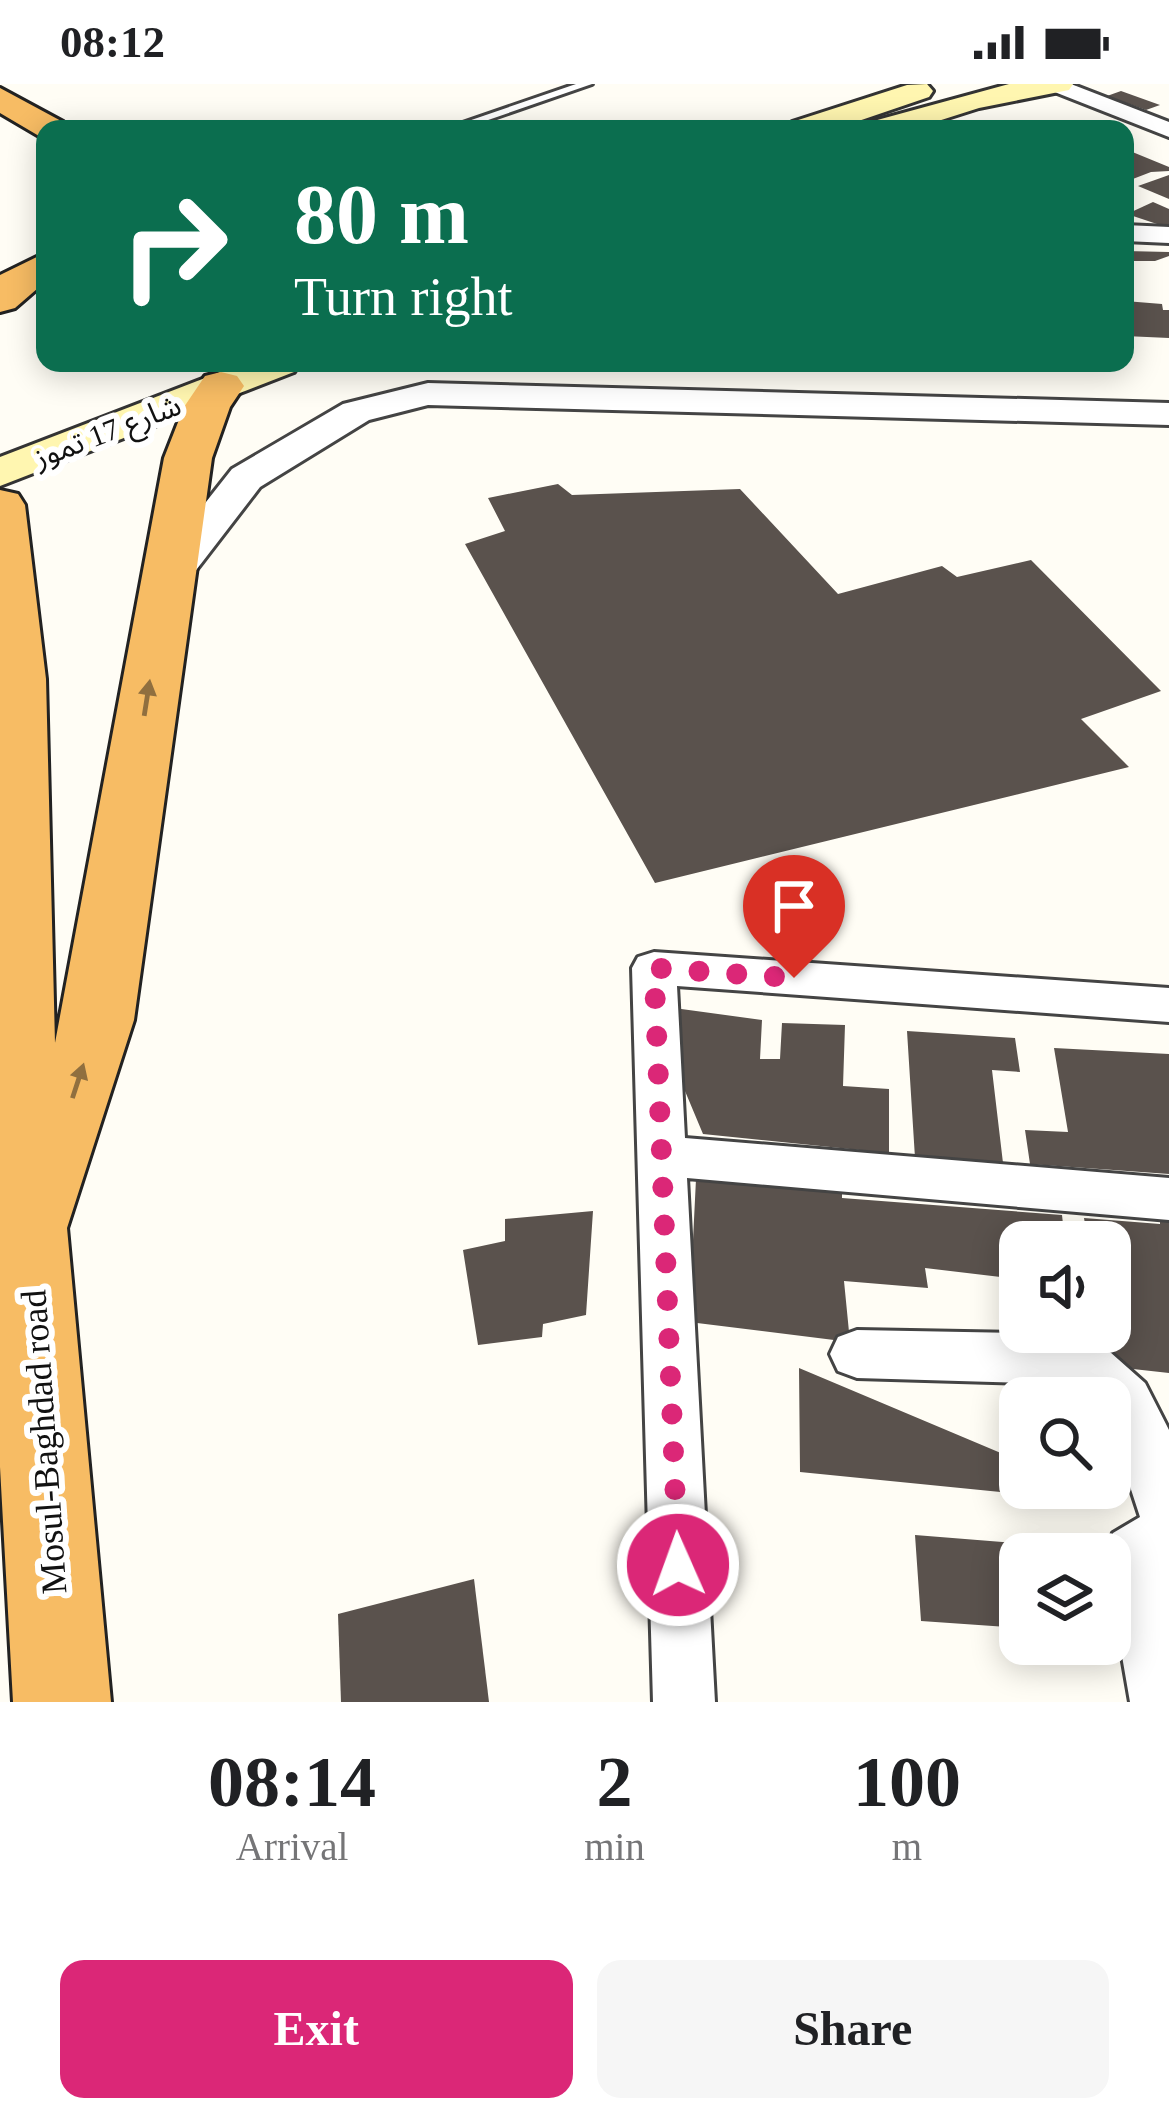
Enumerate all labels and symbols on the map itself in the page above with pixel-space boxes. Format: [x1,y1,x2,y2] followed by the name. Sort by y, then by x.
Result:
[28,388,187,480] street label: شارع 17 تموز
[138,679,157,716] one-way arrow
[743,855,845,978] pin
[70,1062,89,1099] one-way arrow
[13,1288,75,1596] street label: Mosul-Baghdad road
[615,1502,741,1628] position arrow

